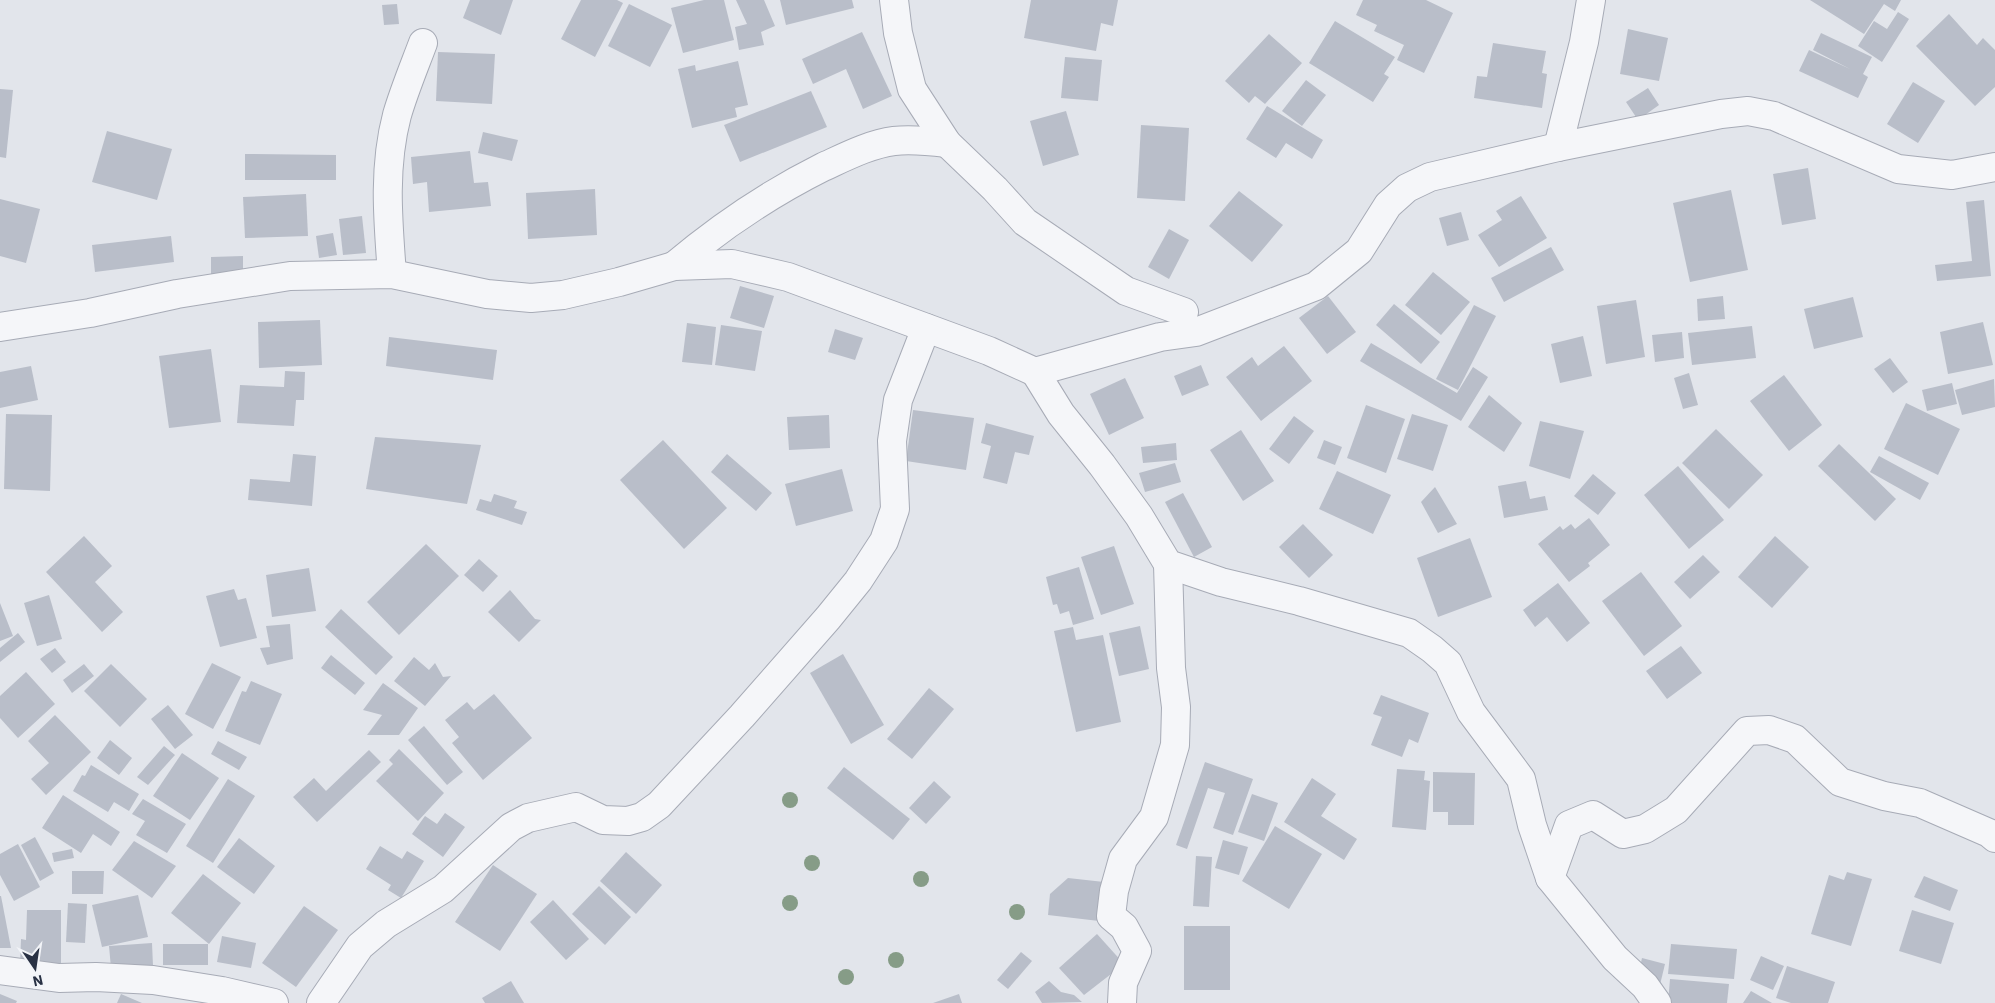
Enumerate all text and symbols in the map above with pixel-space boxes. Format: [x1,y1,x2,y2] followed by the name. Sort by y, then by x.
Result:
[10,943,60,993] north arrow
[31,971,45,991] text: N

